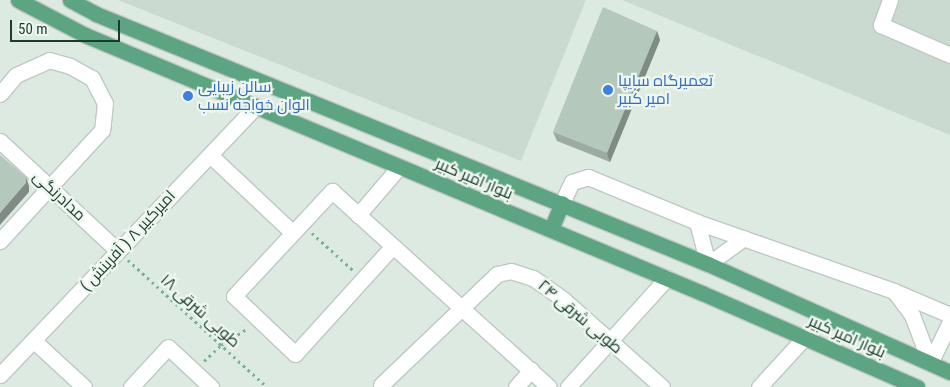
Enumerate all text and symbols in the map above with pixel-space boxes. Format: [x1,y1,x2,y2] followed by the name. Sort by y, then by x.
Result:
[12,10,122,42] scale bar
[18,20,48,38] text: 50 m
[618,71,713,109] place label: تعمیرگاه سایپا امیر کبیر
[198,77,310,115] place label: سالن زیبایی الوان خواجه نسب
[602,84,614,96] marker: تعمیرگاه سایپا امیر کبیر
[182,90,194,102] marker: سالن زیبایی الوان خواجه نسب
[432,154,516,204] street label: بلوار امیر کبیر
[29,167,89,225] street label: مدادرنگی
[76,187,180,295] street label: امیرکبیر ۸ ( آفرینش )
[156,270,244,352] street label: طوبی شرقی ۱۸
[534,276,626,358] street label: طوبی شرقی ۲۴
[805,311,889,363] street label: بلوار امیر کبیر

